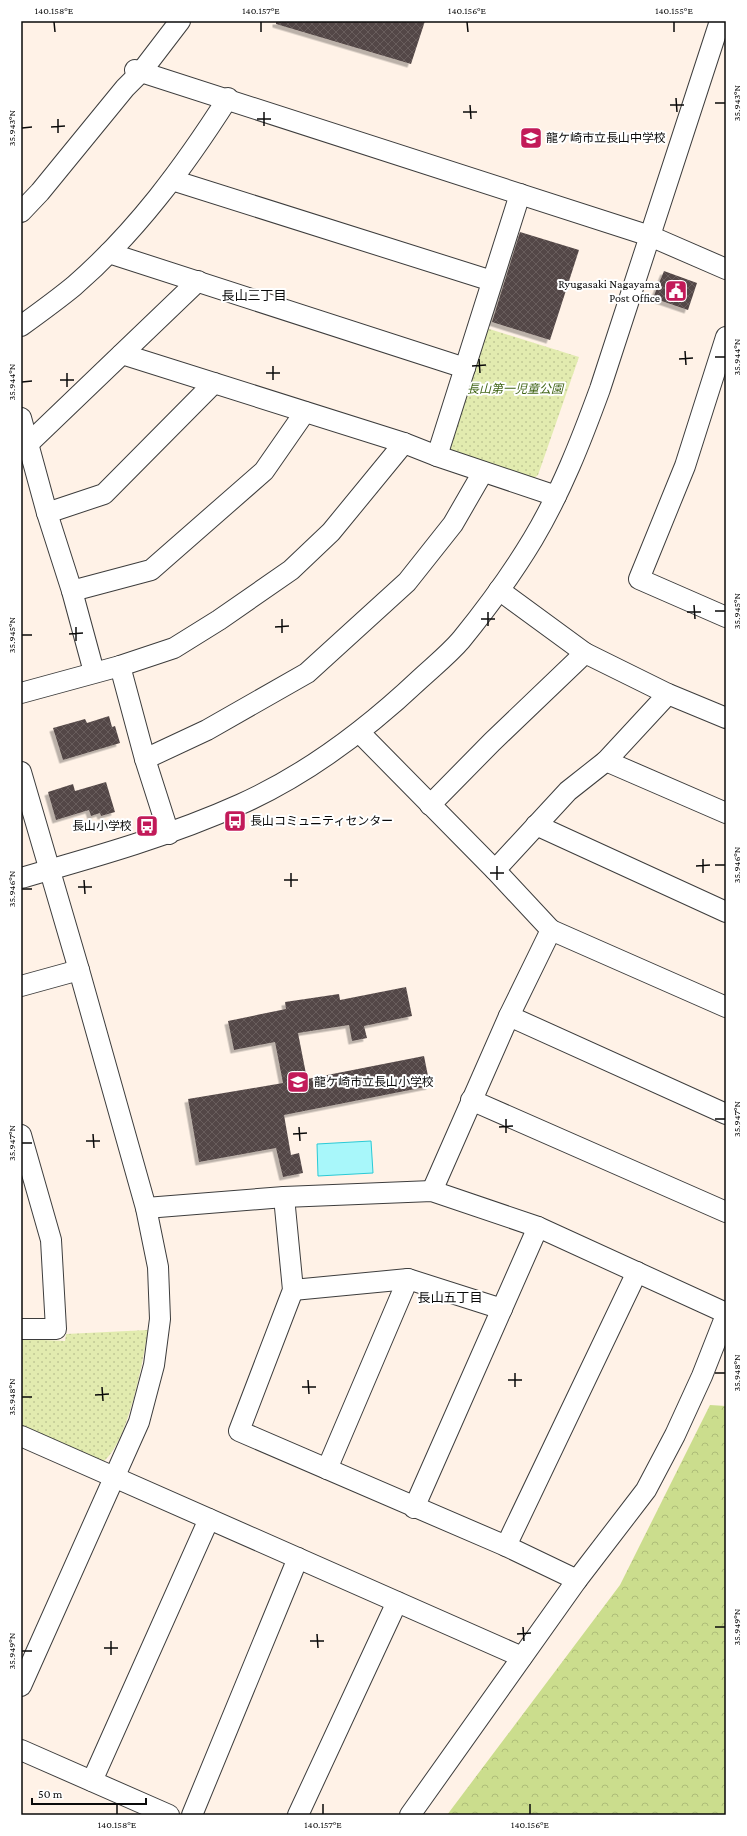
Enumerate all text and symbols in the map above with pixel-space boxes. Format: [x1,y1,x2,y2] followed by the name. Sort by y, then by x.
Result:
[35,5,74,16] text: 140.158°E
[242,5,280,16] text: 140.157°E
[448,5,486,16] text: 140.156°E
[655,5,693,16] text: 140.155°E
[731,84,742,121] text: 35.943°N
[6,109,17,146] text: 35.943°N
[518,125,544,151] school or university icon: 龍ケ崎市立長山中学校
[546,131,666,145] place label: 龍ケ崎市立長山中学校
[558,277,660,305] place label: Ryugasaki Nagayama Post Office
[663,278,689,304] public building icon: Ryugasaki Nagayama Post Office
[221,288,287,303] district label: 長山三丁目
[731,338,742,375] text: 35.944°N
[6,363,17,400] text: 35.944°N
[467,382,565,396] park label: 長山第一児童公園
[731,592,742,629] text: 35.945°N
[6,616,17,653] text: 35.945°N
[222,808,248,834] bus stop icon: 長山コミュニティセンター
[134,813,160,839] bus stop icon: 長山小学校
[250,814,393,828] place label: 長山コミュニティセンター
[72,819,132,833] place label: 長山小学校
[731,846,742,883] text: 35.946°N
[6,870,17,907] text: 35.946°N
[285,1069,311,1095] school or university icon: 龍ケ崎市立長山小学校
[314,1075,434,1089] place label: 龍ケ崎市立長山小学校
[731,1100,742,1137] text: 35.947°N
[6,1124,17,1161] text: 35.947°N
[417,1290,483,1305] district label: 長山五丁目
[731,1354,742,1392] text: 35.948°N
[6,1378,17,1416] text: 35.948°N
[731,1608,742,1645] text: 35.949°N
[6,1632,17,1669] text: 35.949°N
[32,1780,146,1806] scale bar
[38,1787,63,1801] text: 50 m
[98,1819,137,1830] text: 140.158°E
[304,1819,342,1830] text: 140.157°E
[511,1819,549,1830] text: 140.156°E

